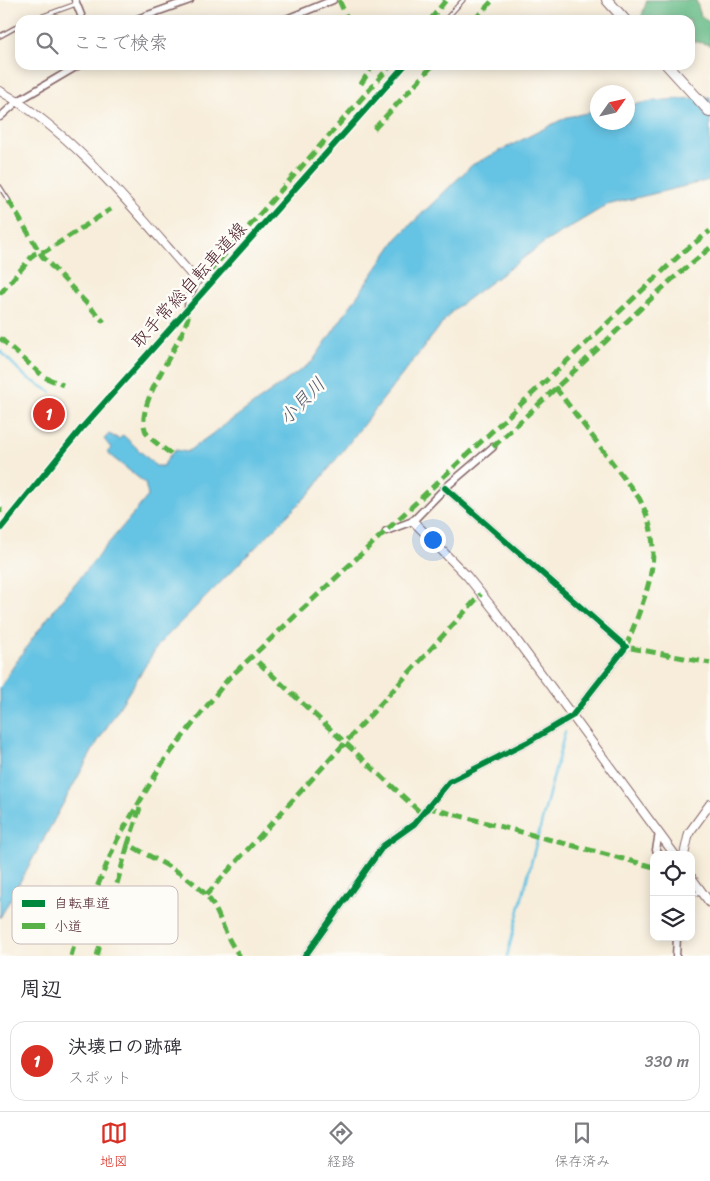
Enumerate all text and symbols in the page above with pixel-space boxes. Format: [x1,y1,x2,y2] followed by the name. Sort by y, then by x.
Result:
[15,15,695,70] search box
[73,26,168,59] text: ここで検索
[33,29,61,57] icon: search
[590,85,635,130] north arrow
[123,214,255,356] street label: 取手常総自転車道線
[270,369,334,433] water label: 小貝川
[33,395,65,433] pin: 1
[420,527,446,553] your location
[650,851,695,941] map controls
[650,851,695,896] button: locate
[12,886,178,944] legend
[54,891,110,916] text: 自転車道
[650,896,695,941] button: layers
[54,914,82,939] text: 小道
[20,970,62,1008] text: 周辺
[68,1030,182,1063] text: 決壊口の跡碑
[34,1047,40,1076] text: 1
[645,1047,689,1076] text: 330 m
[68,1063,132,1092] text: スポット
[100,1119,128,1174] tab: 地図
[327,1119,355,1174] tab: 経路
[554,1119,610,1174] tab: 保存済み

